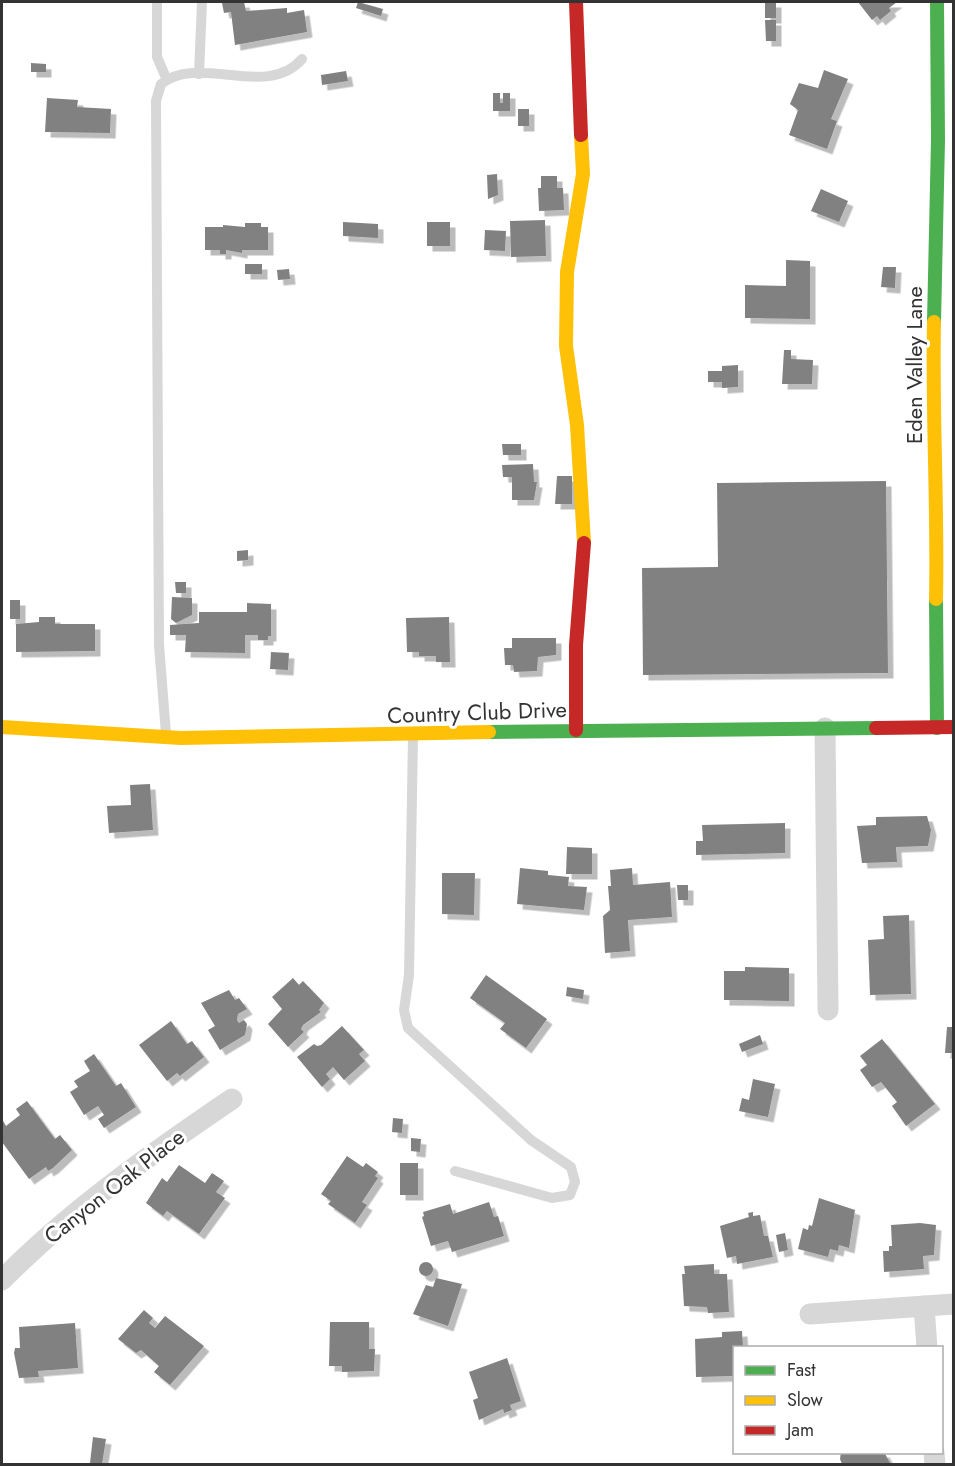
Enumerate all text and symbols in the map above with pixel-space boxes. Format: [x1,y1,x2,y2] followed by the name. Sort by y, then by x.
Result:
[898,286,930,444] street label: Eden Valley Lane
[387,693,567,731] street label: Country Club Drive
[37,1121,191,1251] street label: Canyon Oak Place
[733,1346,943,1454] legend
[787,1357,816,1383] text: Fast
[787,1387,824,1413] text: Slow
[785,1417,814,1443] text: Jam

